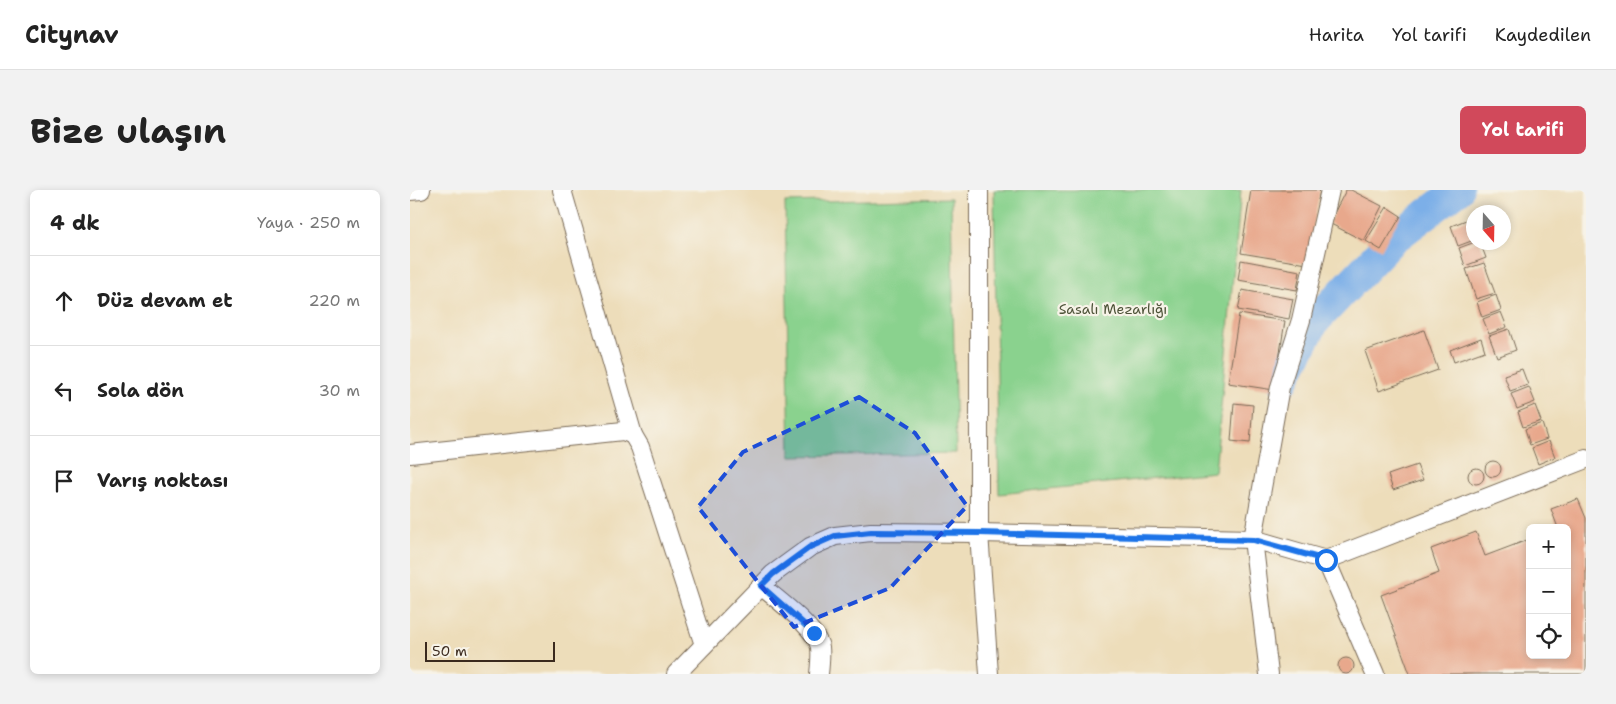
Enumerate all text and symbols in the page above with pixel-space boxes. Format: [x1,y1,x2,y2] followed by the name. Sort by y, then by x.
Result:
[25,19,119,51] text: Citynav
[1309,23,1364,47] text: Harita
[1392,23,1467,47] text: Yol tarifi
[1495,23,1591,47] text: Kaydedilen
[1460,106,1586,154] button: Yol tarifi
[30,107,226,154] text: Bize ulaşın
[1466,205,1511,250] north arrow
[50,209,100,237] text: 4 dk
[257,212,360,233] text: Yaya · 250 m
[50,287,78,315] icon: ahead
[97,288,233,313] text: Düz devam et
[308,290,360,311] text: 220 m
[1059,300,1167,318] park label: Sasalı Mezarlığı
[50,377,78,405] icon: left
[97,378,184,403] text: Sola dön
[319,380,360,401] text: 30 m
[50,467,78,495] icon: arrive
[97,468,228,493] text: Varış noktası
[1526,524,1571,659] map controls
[1526,524,1571,569] button: +
[1315,549,1338,572] route start
[1526,569,1571,614] button: −
[1526,614,1571,659] button: locate
[803,622,826,645] route end
[425,639,555,662] scale bar
[432,642,467,660] text: 50 m

